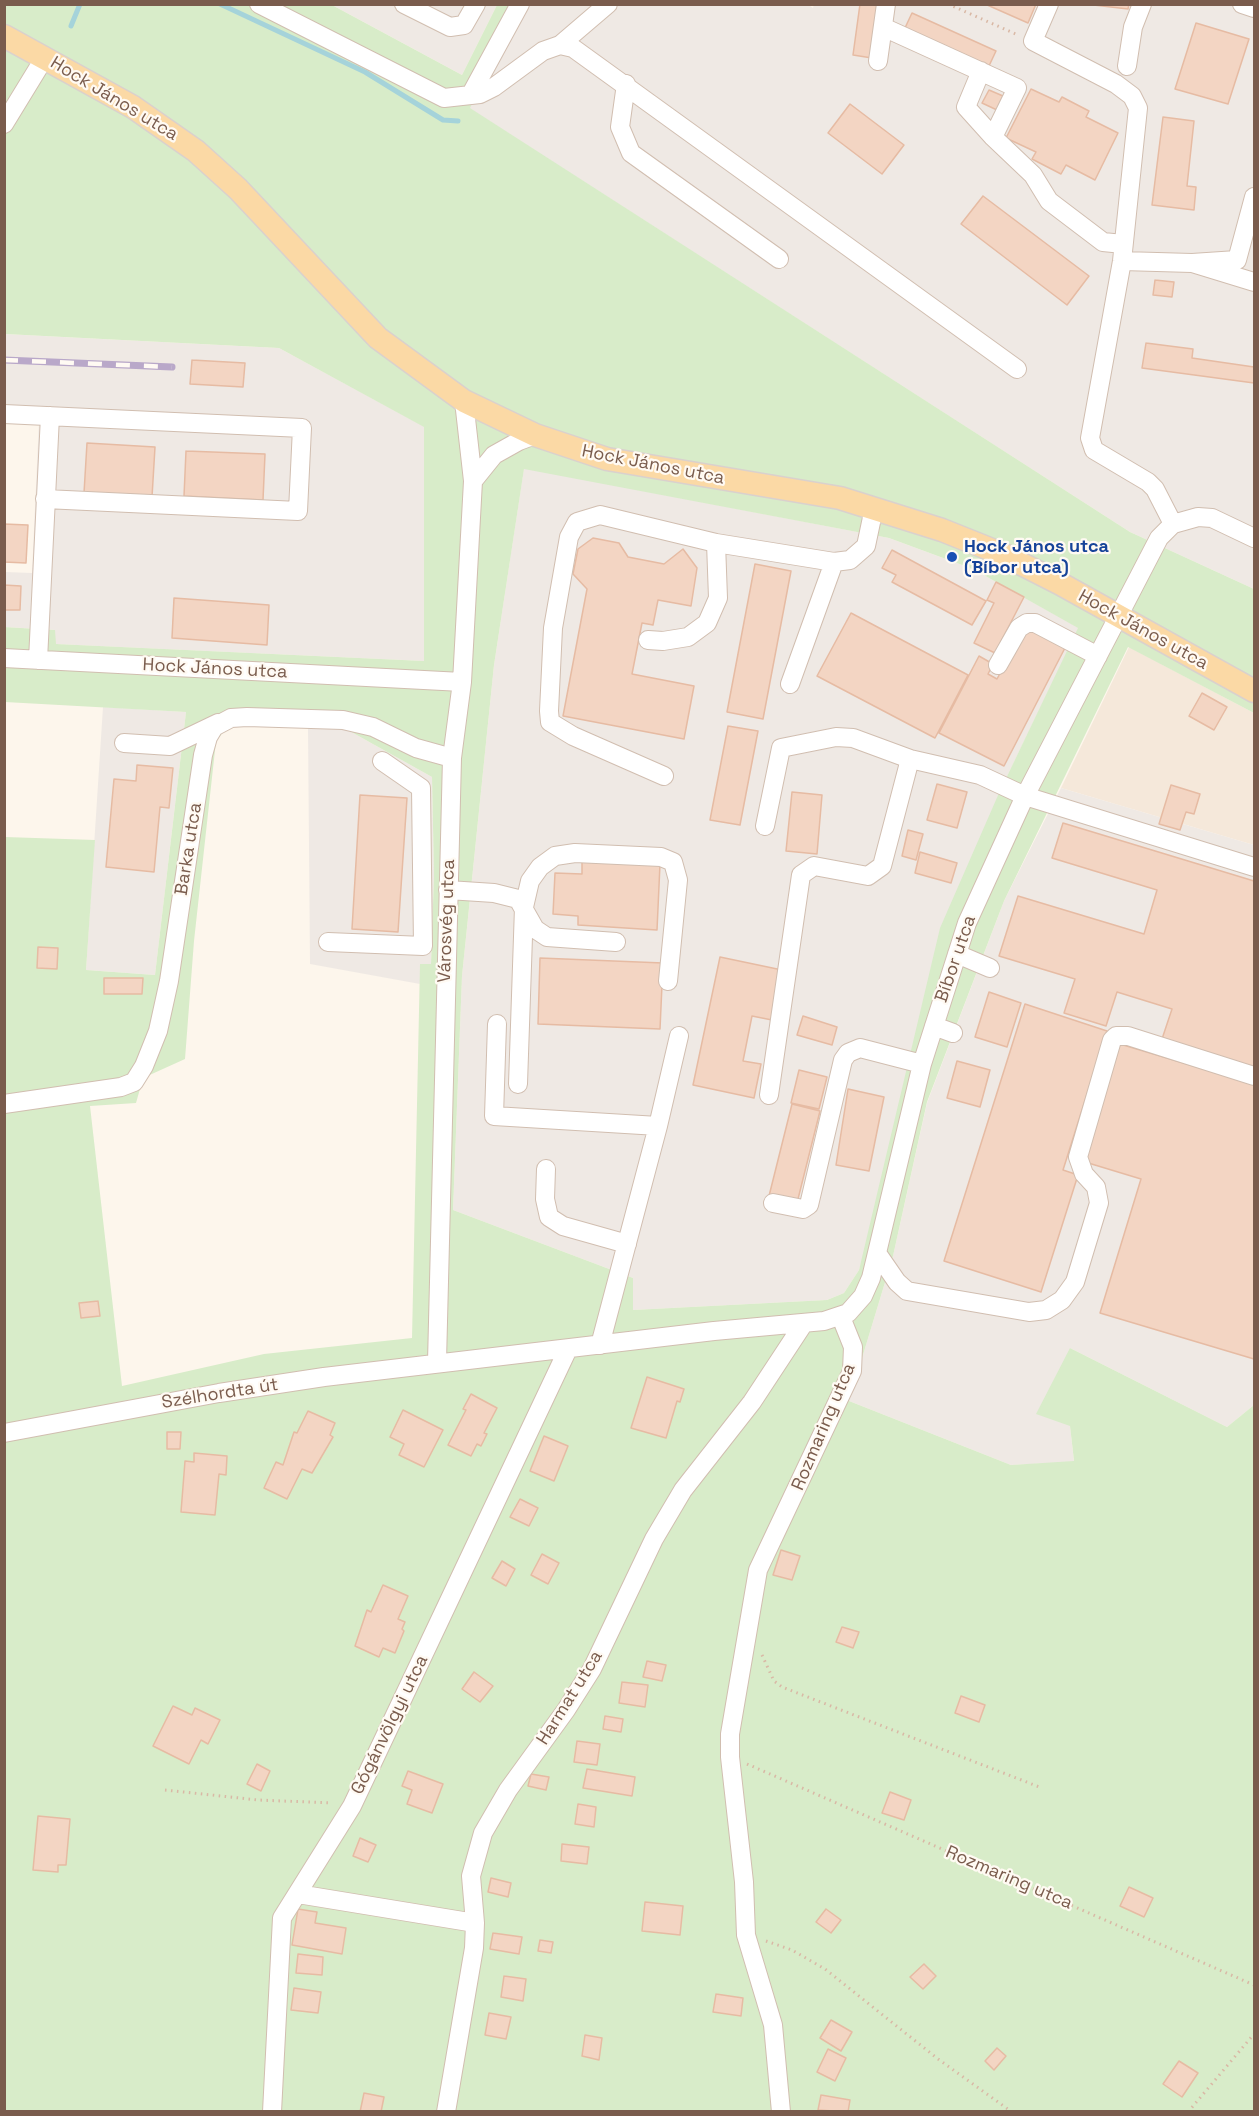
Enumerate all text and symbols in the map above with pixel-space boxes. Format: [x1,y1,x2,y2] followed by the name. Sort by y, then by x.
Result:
[46,52,182,146] street label: Hock János utca
[580,441,726,489] street label: Hock János utca
[964,536,1109,578] place label: Hock János utca (Bíbor utca)
[945,550,959,564] marker: Hock János utca (Bíbor utca)
[1074,585,1212,675] street label: Hock János utca
[142,654,288,684] street label: Hock János utca
[171,801,207,897] street label: Barka utca
[434,859,460,983] street label: Városvég utca
[931,913,981,1005] street label: Bíbor utca
[788,1360,860,1494] street label: Rozmaring utca
[160,1374,280,1414] street label: Szélhordta út
[532,1647,608,1749] street label: Harmat utca
[347,1652,433,1798] street label: Gógánvölgyi utca
[942,1842,1076,1914] street label: Rozmaring utca

